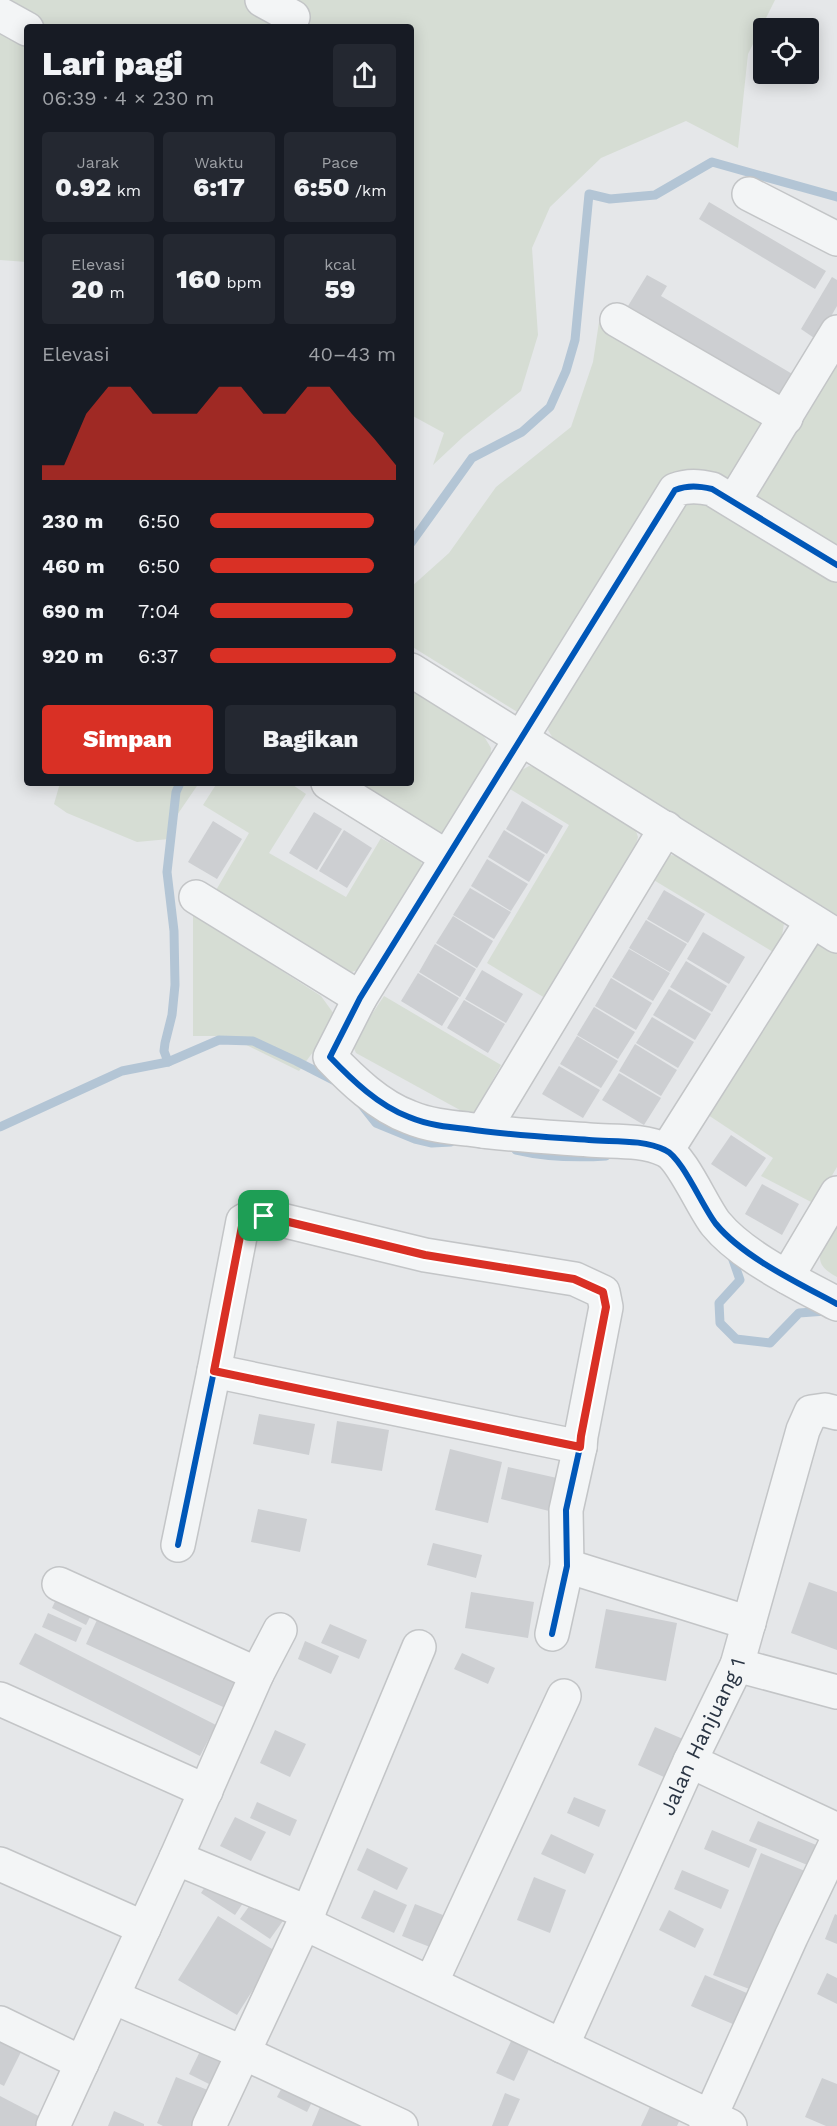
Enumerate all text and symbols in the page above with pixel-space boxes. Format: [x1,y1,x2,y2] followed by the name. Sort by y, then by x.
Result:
[753,18,819,84] map controls
[753,18,819,84] button: locate
[42,44,183,83] text: Lari pagi
[333,44,396,107] button: share
[42,86,214,110] text: 06:39 · 4 × 230 m
[77,153,119,172] text: Jarak
[194,153,244,172] text: Waktu
[321,153,359,172] text: Pace
[55,172,111,202] text: 0.92
[193,172,245,202] text: 6:17
[294,172,350,202] text: 6:50
[111,181,141,200] text: km
[350,181,386,200] text: /km
[71,255,125,274] text: Elevasi
[324,255,356,274] text: kcal
[176,264,221,294] text: 160
[221,273,262,292] text: bpm
[71,274,104,304] text: 20
[324,274,356,304] text: 59
[104,283,125,302] text: m
[42,342,109,366] text: Elevasi
[308,342,396,366] text: 40–43 m
[42,509,103,533] text: 230 m
[138,509,180,533] text: 6:50
[42,554,105,578] text: 460 m
[138,554,180,578] text: 6:50
[42,599,104,623] text: 690 m
[138,599,180,623] text: 7:04
[42,644,104,668] text: 920 m
[138,644,178,668] text: 6:37
[42,705,213,774] button: Simpan
[225,705,396,774] button: Bagikan
[238,1190,289,1241] pin
[247,1199,280,1232] icon: arrive
[654,1655,750,1819] street label: Jalan Hanjuang 1

